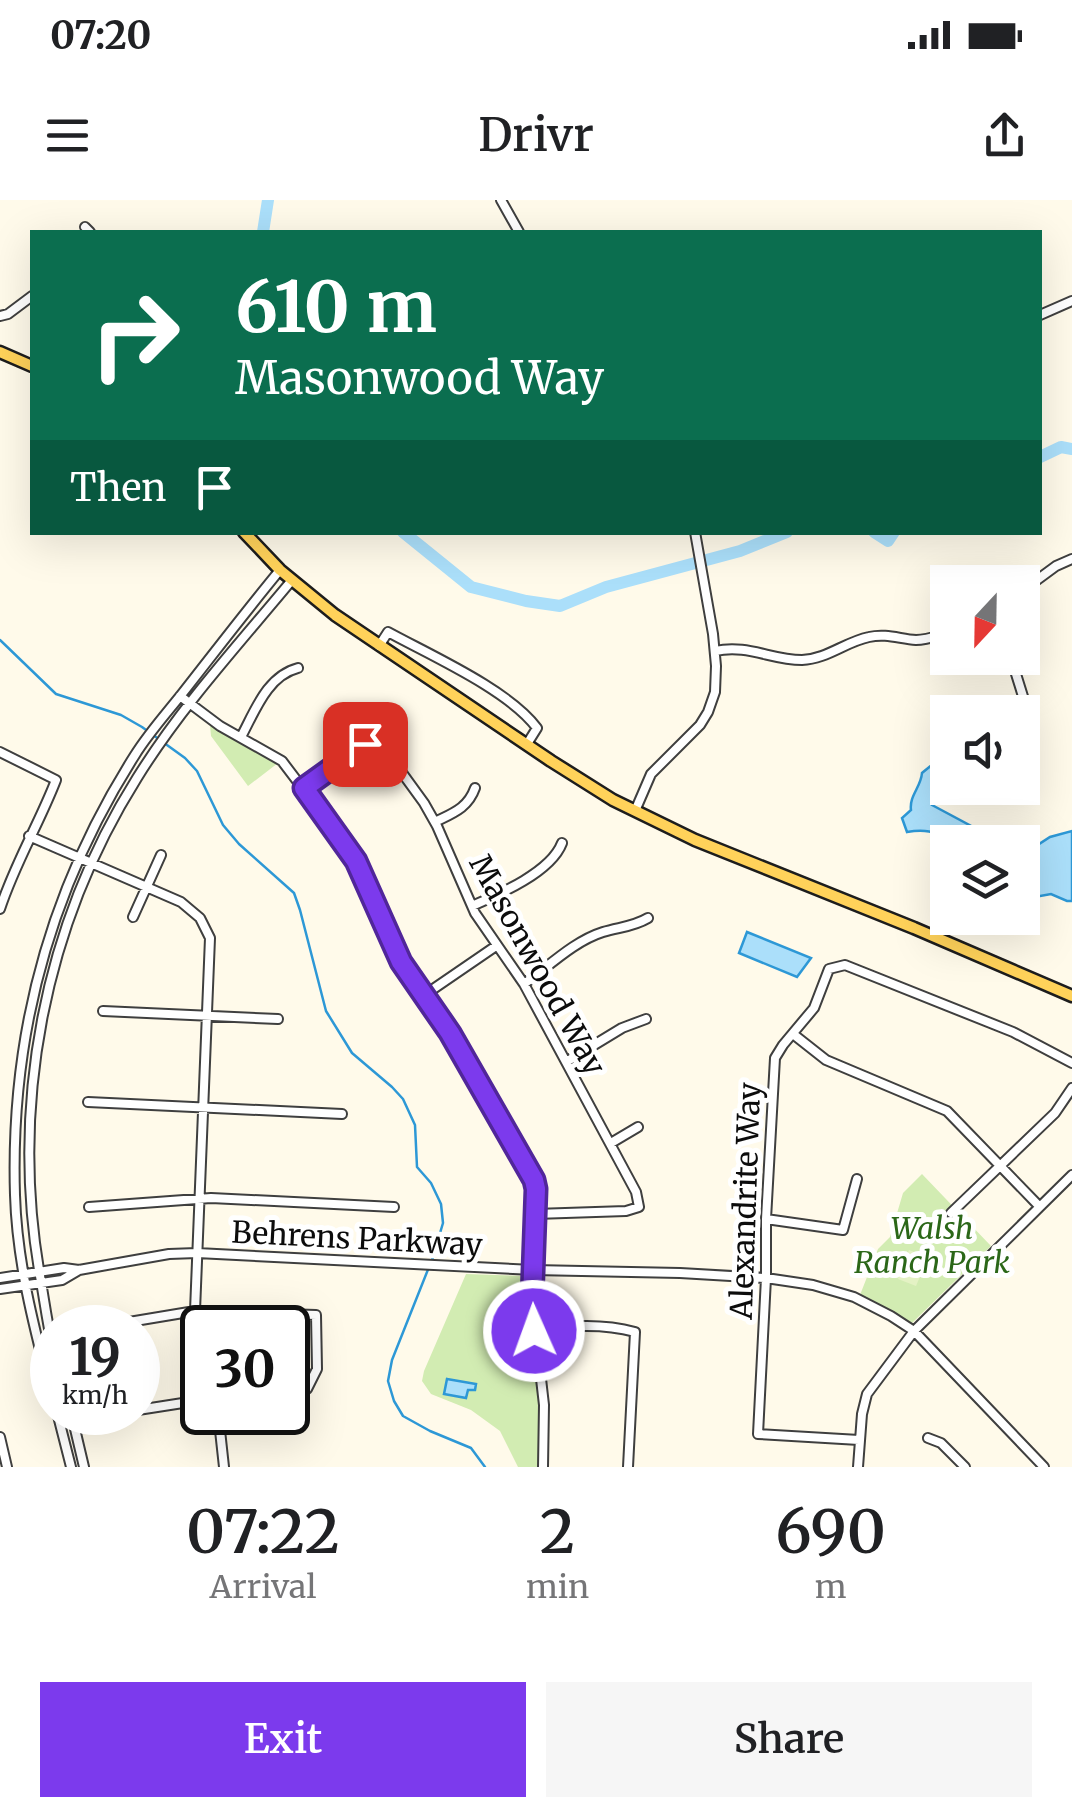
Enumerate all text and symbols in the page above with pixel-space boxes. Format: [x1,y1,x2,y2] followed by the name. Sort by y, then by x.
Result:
[50,12,152,59] text: 07:20
[478,107,594,163] text: Drivr
[40,108,95,163] icon: menu
[977,108,1032,163] icon: share
[235,263,437,351] text: 610 m
[70,270,200,400] icon: right
[235,350,604,406] text: Masonwood Way
[187,460,242,515] icon: arrive
[70,464,167,511] text: Then
[930,565,1040,675] north arrow
[930,565,1040,935] map controls
[930,695,1040,805] button: sound
[323,702,408,787] pin
[338,717,393,772] icon: arrive
[930,825,1040,935] button: layers
[462,848,614,1082] street label: Masonwood Way
[722,1081,768,1321] street label: Alexandrite Way
[854,1209,1011,1281] park label: Walsh Ranch Park
[231,1212,484,1264] street label: Behrens Parkway
[482,1279,586,1383] position arrow
[180,1305,310,1435] speed limit sign: 30
[69,1326,121,1389] text: 19
[62,1379,128,1411] text: km/h
[186,1494,340,1569] text: 07:22
[540,1494,575,1569] text: 2
[775,1494,886,1569] text: 690
[210,1567,316,1607] text: Arrival
[526,1567,589,1607] text: min
[815,1567,847,1607] text: m
[40,1682,526,1797] button: Exit
[546,1682,1032,1797] button: Share

